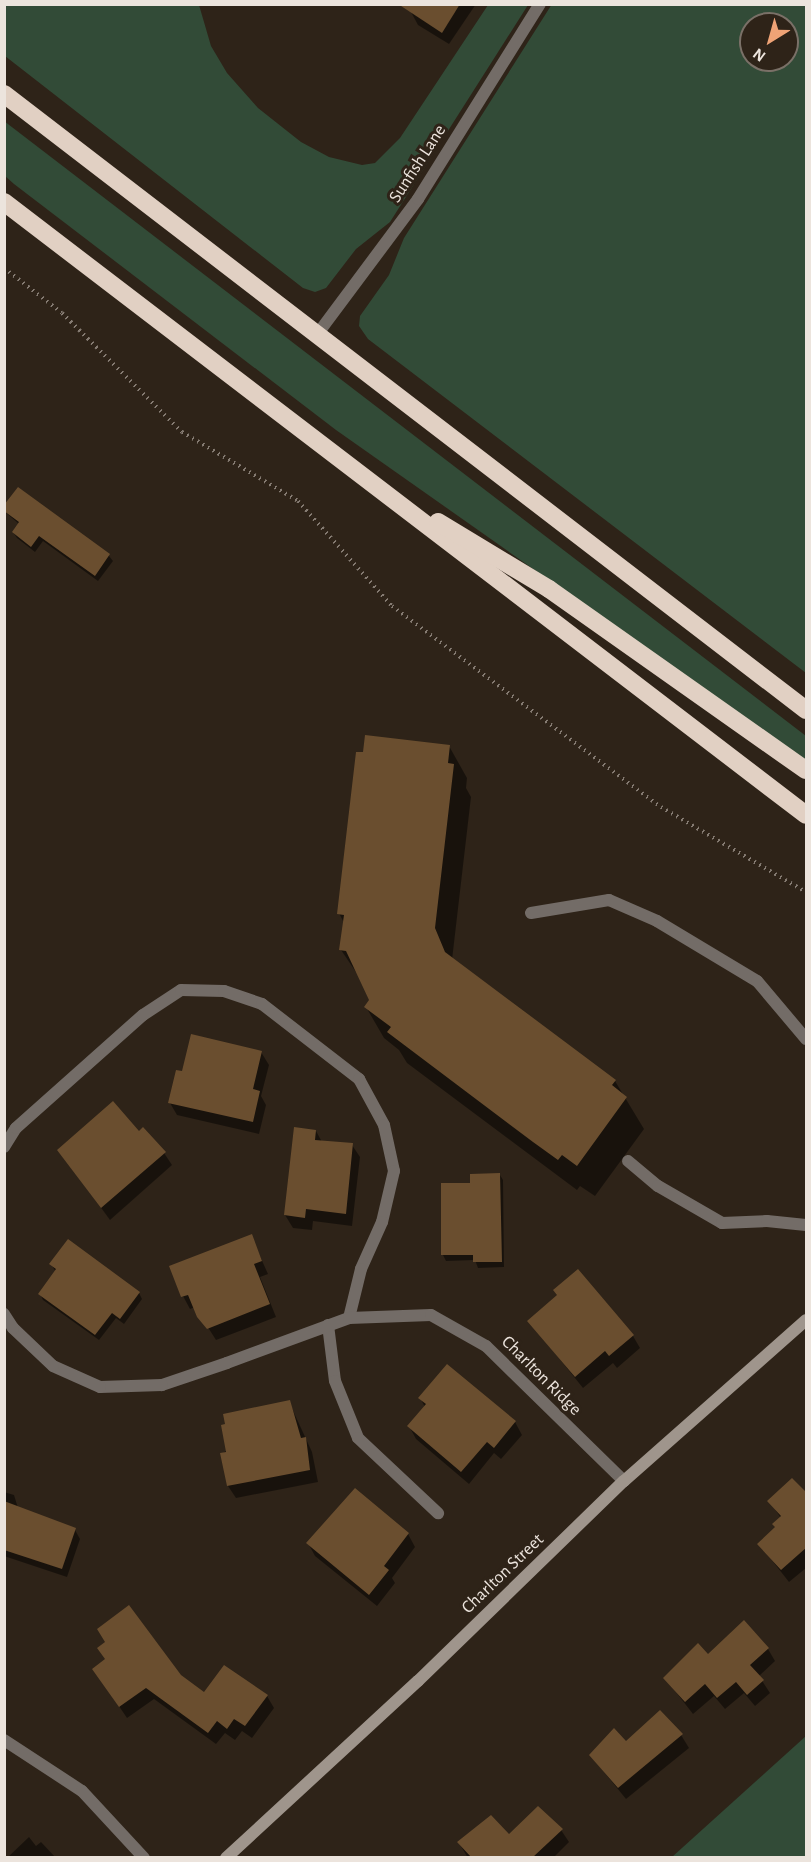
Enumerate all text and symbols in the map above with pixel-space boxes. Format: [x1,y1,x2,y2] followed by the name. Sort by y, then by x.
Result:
[739,12,799,72] north arrow
[750,45,769,65] text: N
[385,121,451,207] street label: Sunfish Lane
[496,1331,586,1421] street label: Charlton Ridge
[457,1529,549,1619] street label: Charlton Street

